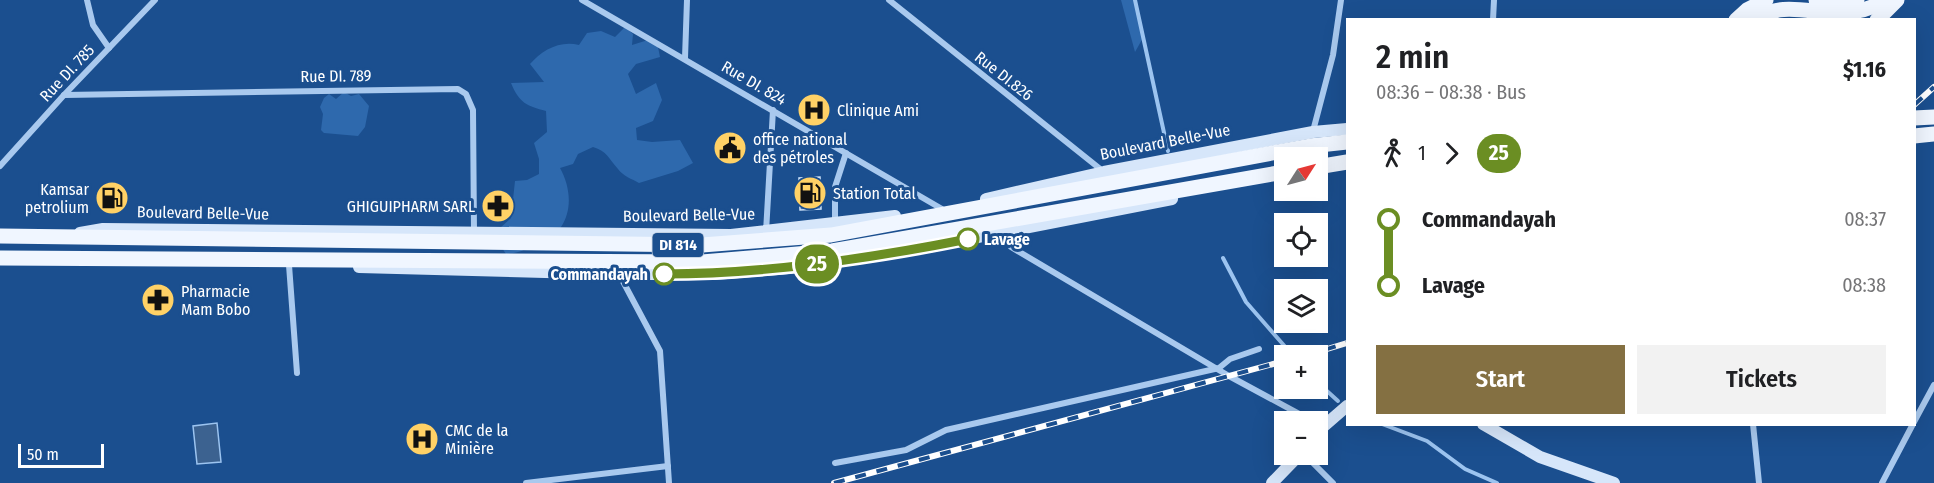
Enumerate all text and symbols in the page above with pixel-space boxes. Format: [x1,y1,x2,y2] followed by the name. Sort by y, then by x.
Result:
[1376,37,1449,77] text: 2 min
[36,41,98,105] street label: Rue DI. 785
[971,47,1037,105] street label: Rue DI.826
[1843,56,1886,83] text: $1.16
[718,57,790,109] street label: Rue DI. 824
[300,66,372,86] street label: Rue DI. 789
[1376,80,1526,104] text: 08:36 – 08:38 · Bus
[796,92,832,128] hospital icon: Clinique Ami
[837,101,919,120] place label: Clinique Ami
[1098,120,1232,164] street label: Boulevard Belle-Vue
[712,130,748,166] public building icon: office national des pétroles
[753,130,847,167] place label: office national des pétroles
[1376,137,1409,170] icon: walk
[1435,137,1468,170] icon: forward
[1489,140,1509,166] text: 25
[1418,141,1426,165] text: 1
[1274,147,1328,201] north arrow
[1274,147,1328,465] map controls
[792,175,828,211] fuel station icon: Station Total
[25,180,89,217] place label: Kamsar petrolium
[94,180,130,216] fuel station icon: Kamsar petrolium
[833,184,916,203] place label: Station Total
[480,188,516,224] pharmacy icon: GHIGUIPHARM SARL
[347,197,475,216] place label: GHIGUIPHARM SARL
[137,202,269,224] street label: Boulevard Belle-Vue
[623,204,755,226] street label: Boulevard Belle-Vue
[1422,206,1556,233] text: Commandayah
[1844,207,1886,231] text: 08:37
[1274,213,1328,267] button: locate
[957,228,979,250] marker: Lavage
[984,230,1030,249] place label: Lavage
[652,233,704,257] road number: DI 814
[790,244,844,284] line badge: 25
[807,251,827,277] text: 25
[653,263,675,285] marker: Commandayah
[551,265,648,284] place label: Commandayah
[1422,272,1485,299] text: Lavage
[1842,273,1886,297] text: 08:38
[1274,279,1328,333] button: layers
[140,282,176,318] pharmacy icon: Pharmacie Mam Bobo
[181,282,250,319] place label: Pharmacie Mam Bobo
[1274,345,1328,399] button: +
[1376,345,1625,414] button: Start
[1637,345,1886,414] button: Tickets
[1274,411,1328,465] button: −
[404,421,440,457] hospital icon: CMC de la Minière
[445,421,509,458] place label: CMC de la Minière
[18,441,104,468] scale bar
[27,445,59,464] text: 50 m

